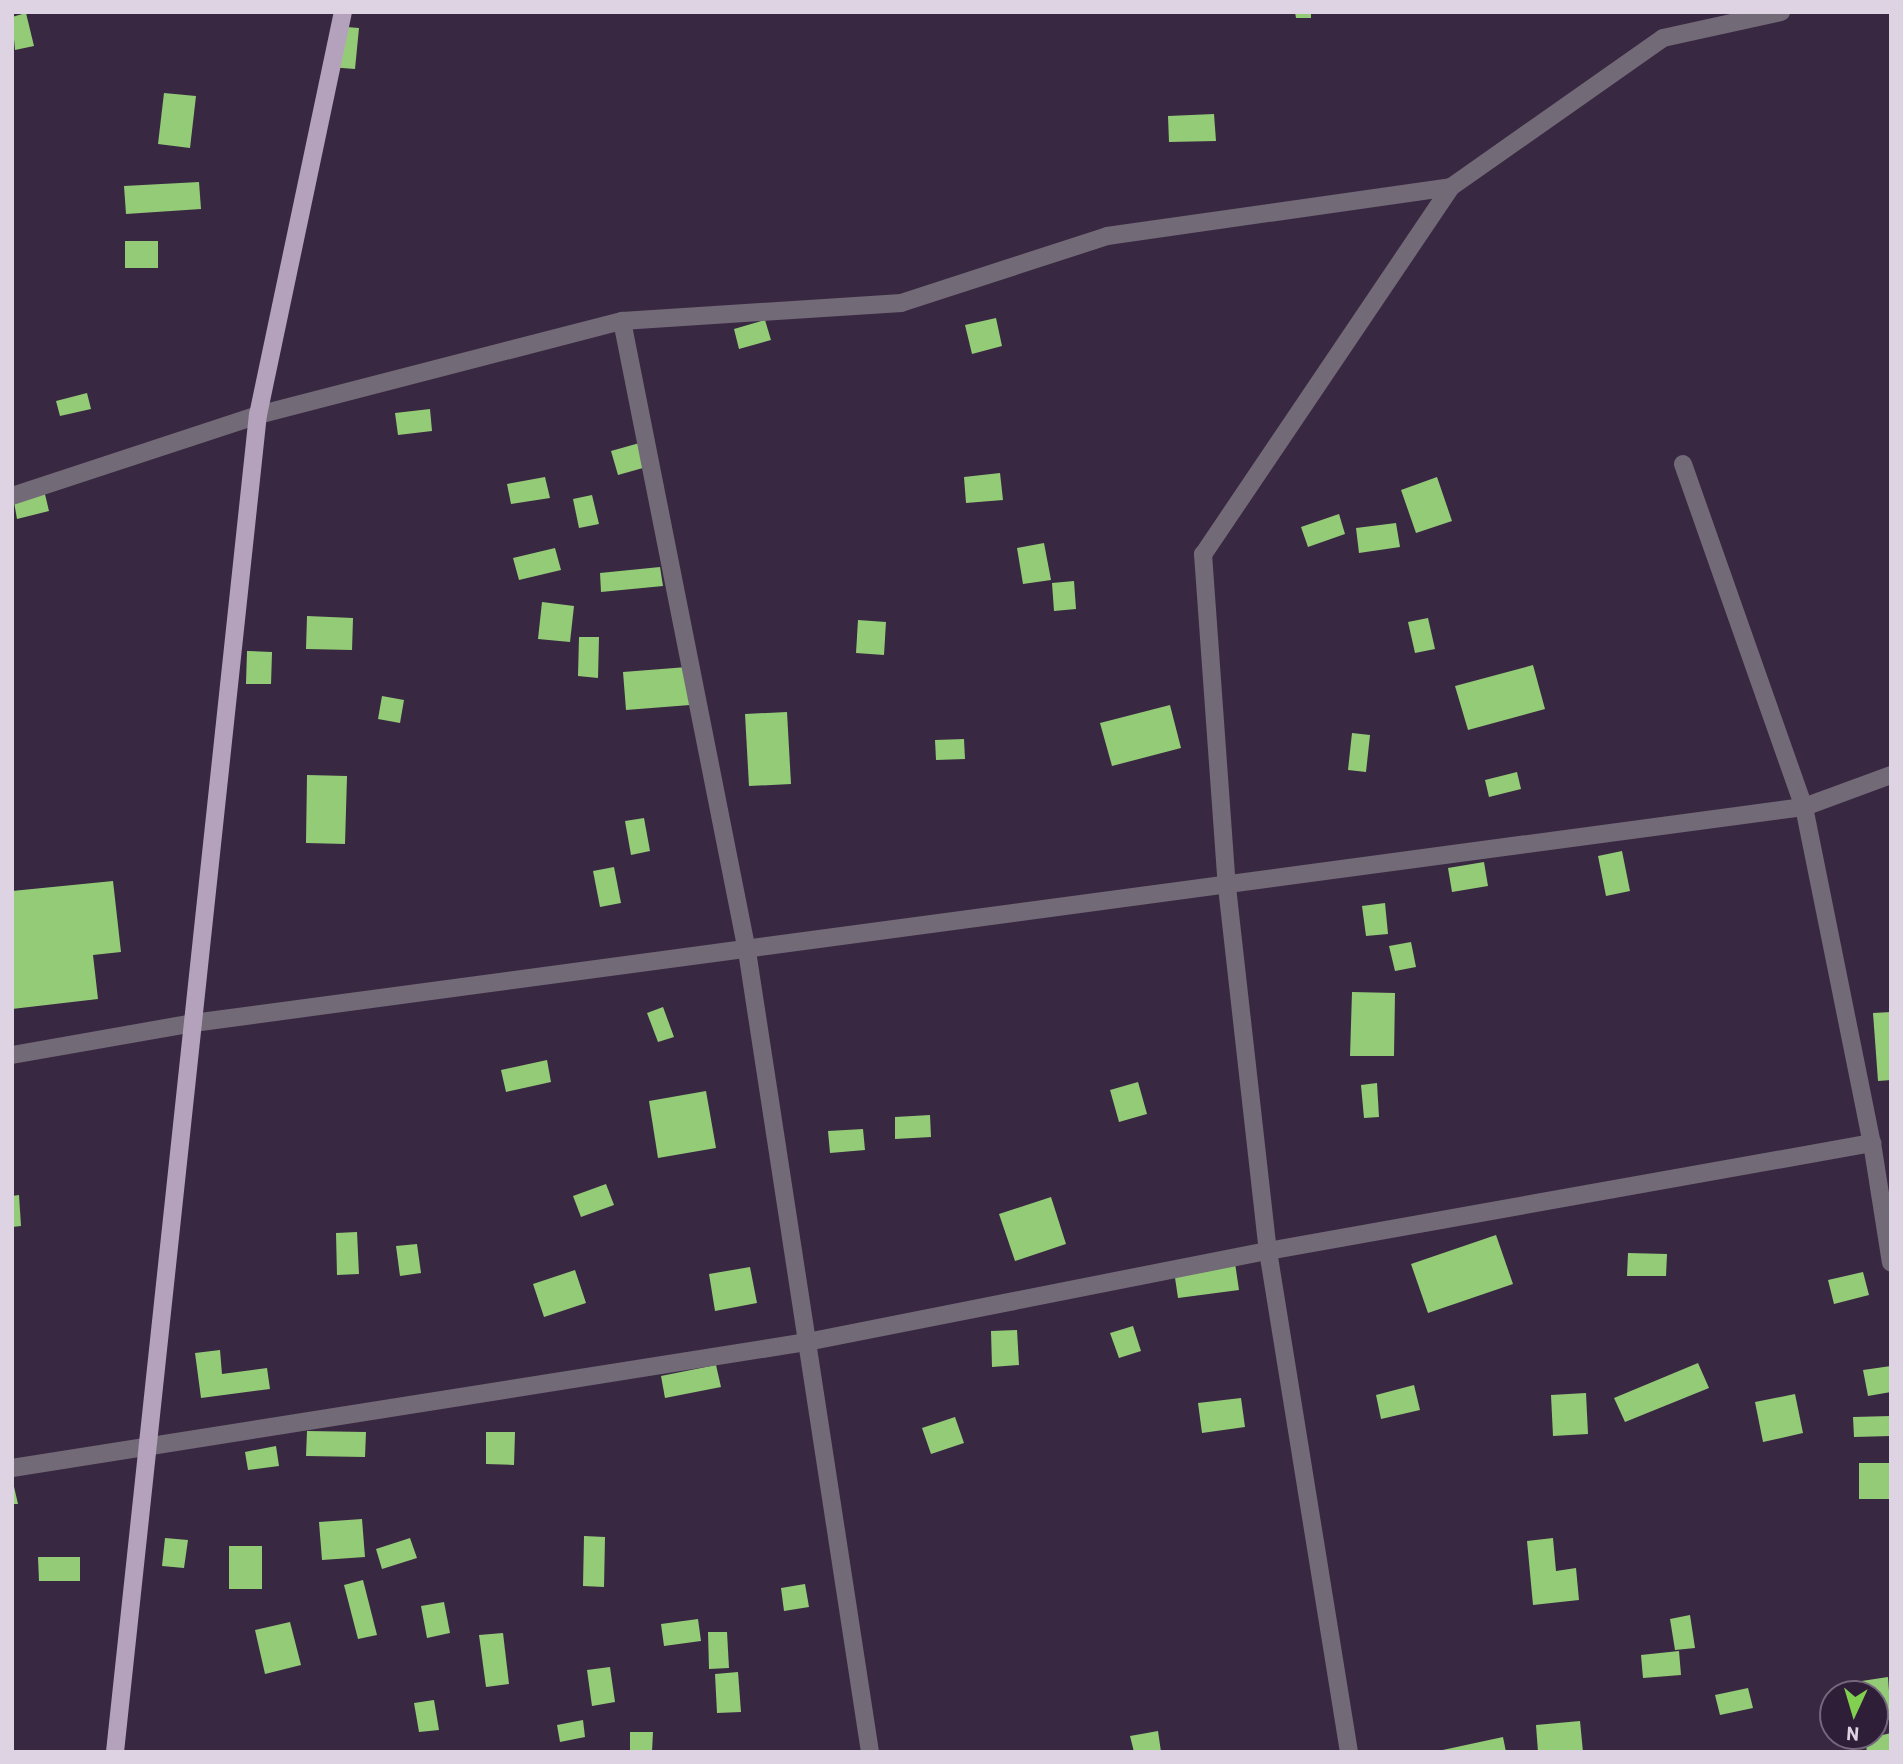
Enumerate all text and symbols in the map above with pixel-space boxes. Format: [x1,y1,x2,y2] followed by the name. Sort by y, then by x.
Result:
[1819,1680,1889,1750] north arrow
[1846,1723,1860,1746] text: N

